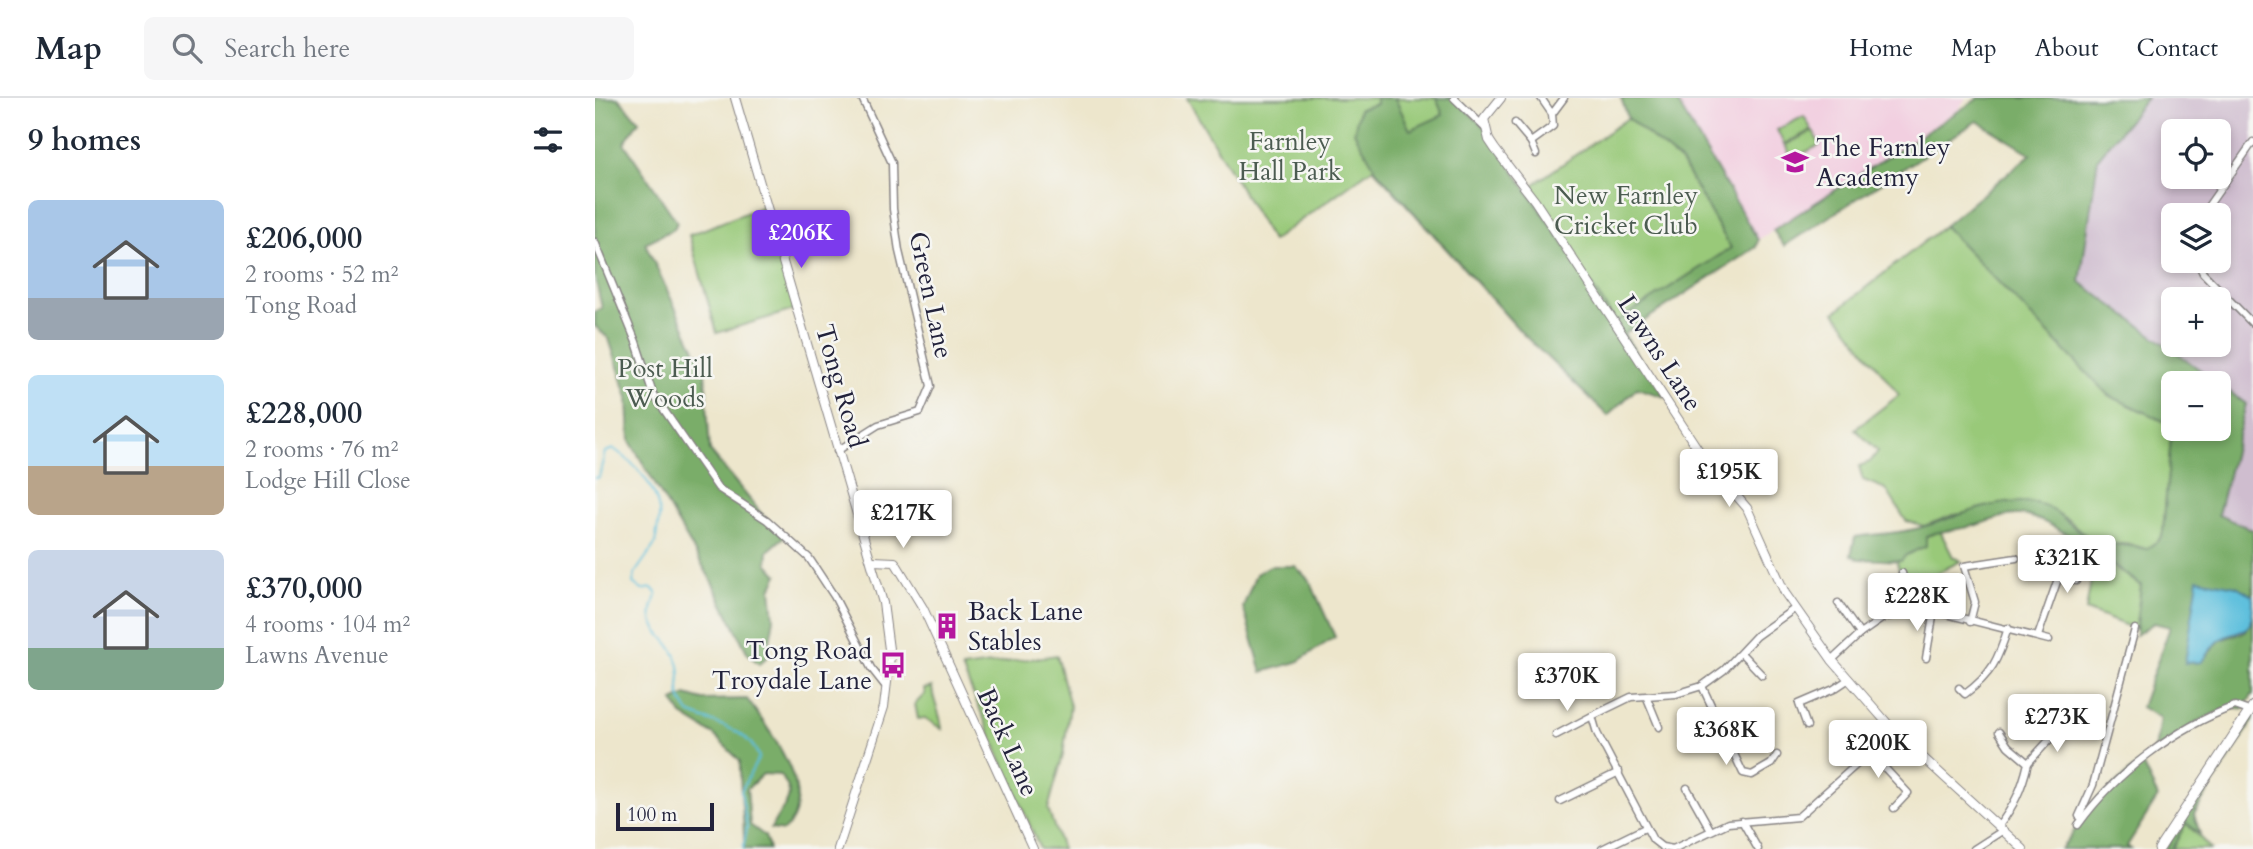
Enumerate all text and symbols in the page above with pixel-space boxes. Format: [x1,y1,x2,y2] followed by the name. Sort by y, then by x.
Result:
[144,17,634,80] search box
[35,26,102,71] text: Map
[168,29,206,67] icon: search
[224,31,350,66] text: Search here
[1849,32,1913,65] text: Home
[1951,32,1997,65] text: Map
[2035,32,2099,65] text: About
[2137,32,2218,65] text: Contact
[2161,119,2231,441] map controls
[2161,119,2231,189] button: locate
[28,120,141,161] text: 9 homes
[529,121,567,159] icon: filters
[1238,124,1342,189] park label: Farnley Hall Park
[1816,130,1951,195] place label: The Farnley Academy
[1780,147,1810,177] school or university icon: The Farnley Academy
[1554,178,1698,243] park label: New Farnley Cricket Club
[2161,203,2231,273] button: layers
[752,211,850,270] pin: £206K
[768,217,834,248] text: £206K
[245,218,362,259] text: £206,000
[84,228,168,312] icon: home
[900,228,962,362] street label: Green Lane
[245,259,398,290] text: 2 rooms · 52 m²
[2161,287,2231,357] button: +
[1609,288,1711,418] street label: Lawns Lane
[245,290,357,321] text: Tong Road
[807,320,875,452] street label: Tong Road
[617,351,713,416] park label: Post Hill Woods
[2161,371,2231,441] button: −
[245,393,362,434] text: £228,000
[84,403,168,487] icon: home
[245,434,398,465] text: 2 rooms · 76 m²
[1680,450,1778,509] pin: £195K
[1696,456,1762,487] text: £195K
[245,465,411,496] text: Lodge Hill Close
[854,490,952,550] pin: £217K
[870,497,936,528] text: £217K
[2018,536,2116,595] pin: £321K
[2034,542,2100,573] text: £321K
[245,568,362,609] text: £370,000
[1868,574,1966,633] pin: £228K
[84,578,168,662] icon: home
[1884,580,1950,611] text: £228K
[968,594,1083,659] place label: Back Lane Stables
[245,609,410,640] text: 4 rooms · 104 m²
[932,611,962,641] building icon: Back Lane Stables
[712,633,872,698] place label: Tong Road Troydale Lane
[245,640,389,671] text: Lawns Avenue
[878,650,908,680] bus stop icon: Tong Road Troydale Lane
[1518,654,1616,713] pin: £370K
[1534,660,1600,691] text: £370K
[969,682,1047,802] street label: Back Lane
[2008,694,2106,754] pin: £273K
[2024,701,2090,732] text: £273K
[1677,708,1775,767] pin: £368K
[1693,714,1759,745] text: £368K
[1829,720,1927,780] pin: £200K
[1845,727,1911,758] text: £200K
[616,800,714,832] scale bar
[627,802,677,828] text: 100 m

